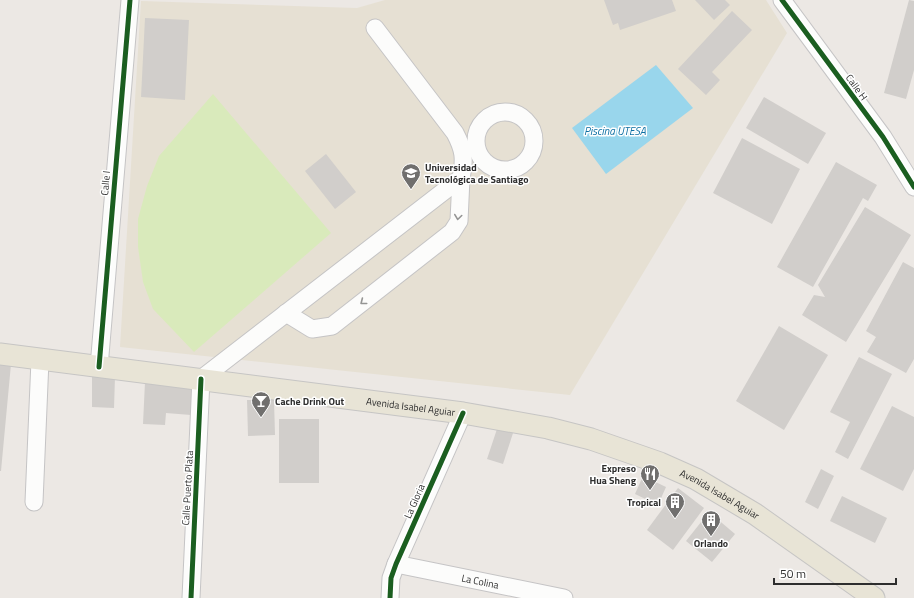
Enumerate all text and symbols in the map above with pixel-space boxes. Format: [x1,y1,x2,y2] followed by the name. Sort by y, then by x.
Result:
[842,71,871,103] street label: Calle H
[584,123,646,139] water label: Piscina UTESA
[425,160,529,187] place label: Universidad Tecnológica de Santiago
[400,162,422,190] school or university icon: Universidad Tecnológica de Santiago
[97,170,114,196] street label: Calle I
[454,214,463,220] one-way arrow
[360,297,367,305] one-way arrow
[250,390,272,418] bar icon: Cache Drink Out
[275,394,344,409] place label: Cache Drink Out
[365,394,457,420] street label: Avenida Isabel Aguiar
[178,450,197,526] street label: Calle Puerto Plata
[589,461,637,488] place label: Expreso Hua Sheng
[639,463,661,491] restaurant icon: Expreso Hua Sheng
[677,466,763,523] street label: Avenida Isabel Aguiar
[400,482,429,521] street label: La Gloria
[664,491,686,519] building icon: Tropical
[627,495,661,510] place label: Tropical
[700,509,722,537] building icon: Orlando
[694,536,728,551] place label: Orlando
[774,560,896,586] scale bar
[780,564,806,583] text: 50 m
[460,570,500,593] street label: La Colina

